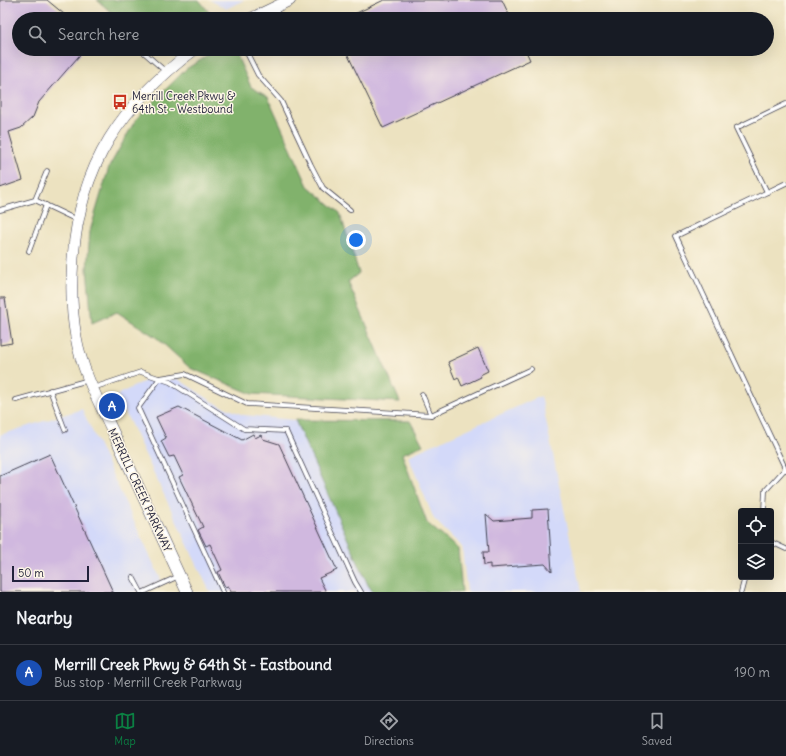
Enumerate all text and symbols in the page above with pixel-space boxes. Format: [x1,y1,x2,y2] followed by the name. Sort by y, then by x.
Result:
[12,12,774,56] search box
[26,23,48,45] icon: search
[58,25,139,44] text: Search here
[132,89,236,116] place label: Merrill Creek Pkwy & 64th St - Westbound
[111,93,129,111] bus stop icon: Merrill Creek Pkwy & 64th St - Westbound
[346,230,366,250] your location
[99,391,125,421] pin: A
[105,426,175,554] street label: MERRILL CREEK PARKWAY
[738,508,774,580] map controls
[738,508,774,544] button: locate
[738,544,774,580] button: layers
[12,564,89,583] scale bar
[18,566,44,580] text: 50 m
[16,607,72,629] text: Nearby
[54,655,332,674] text: Merrill Creek Pkwy & 64th St - Eastbound
[25,664,33,681] text: A
[734,664,770,681] text: 190 m
[54,674,242,691] text: Bus stop · Merrill Creek Parkway
[114,710,136,748] tab: Map
[364,710,414,748] tab: Directions
[642,710,672,748] tab: Saved

